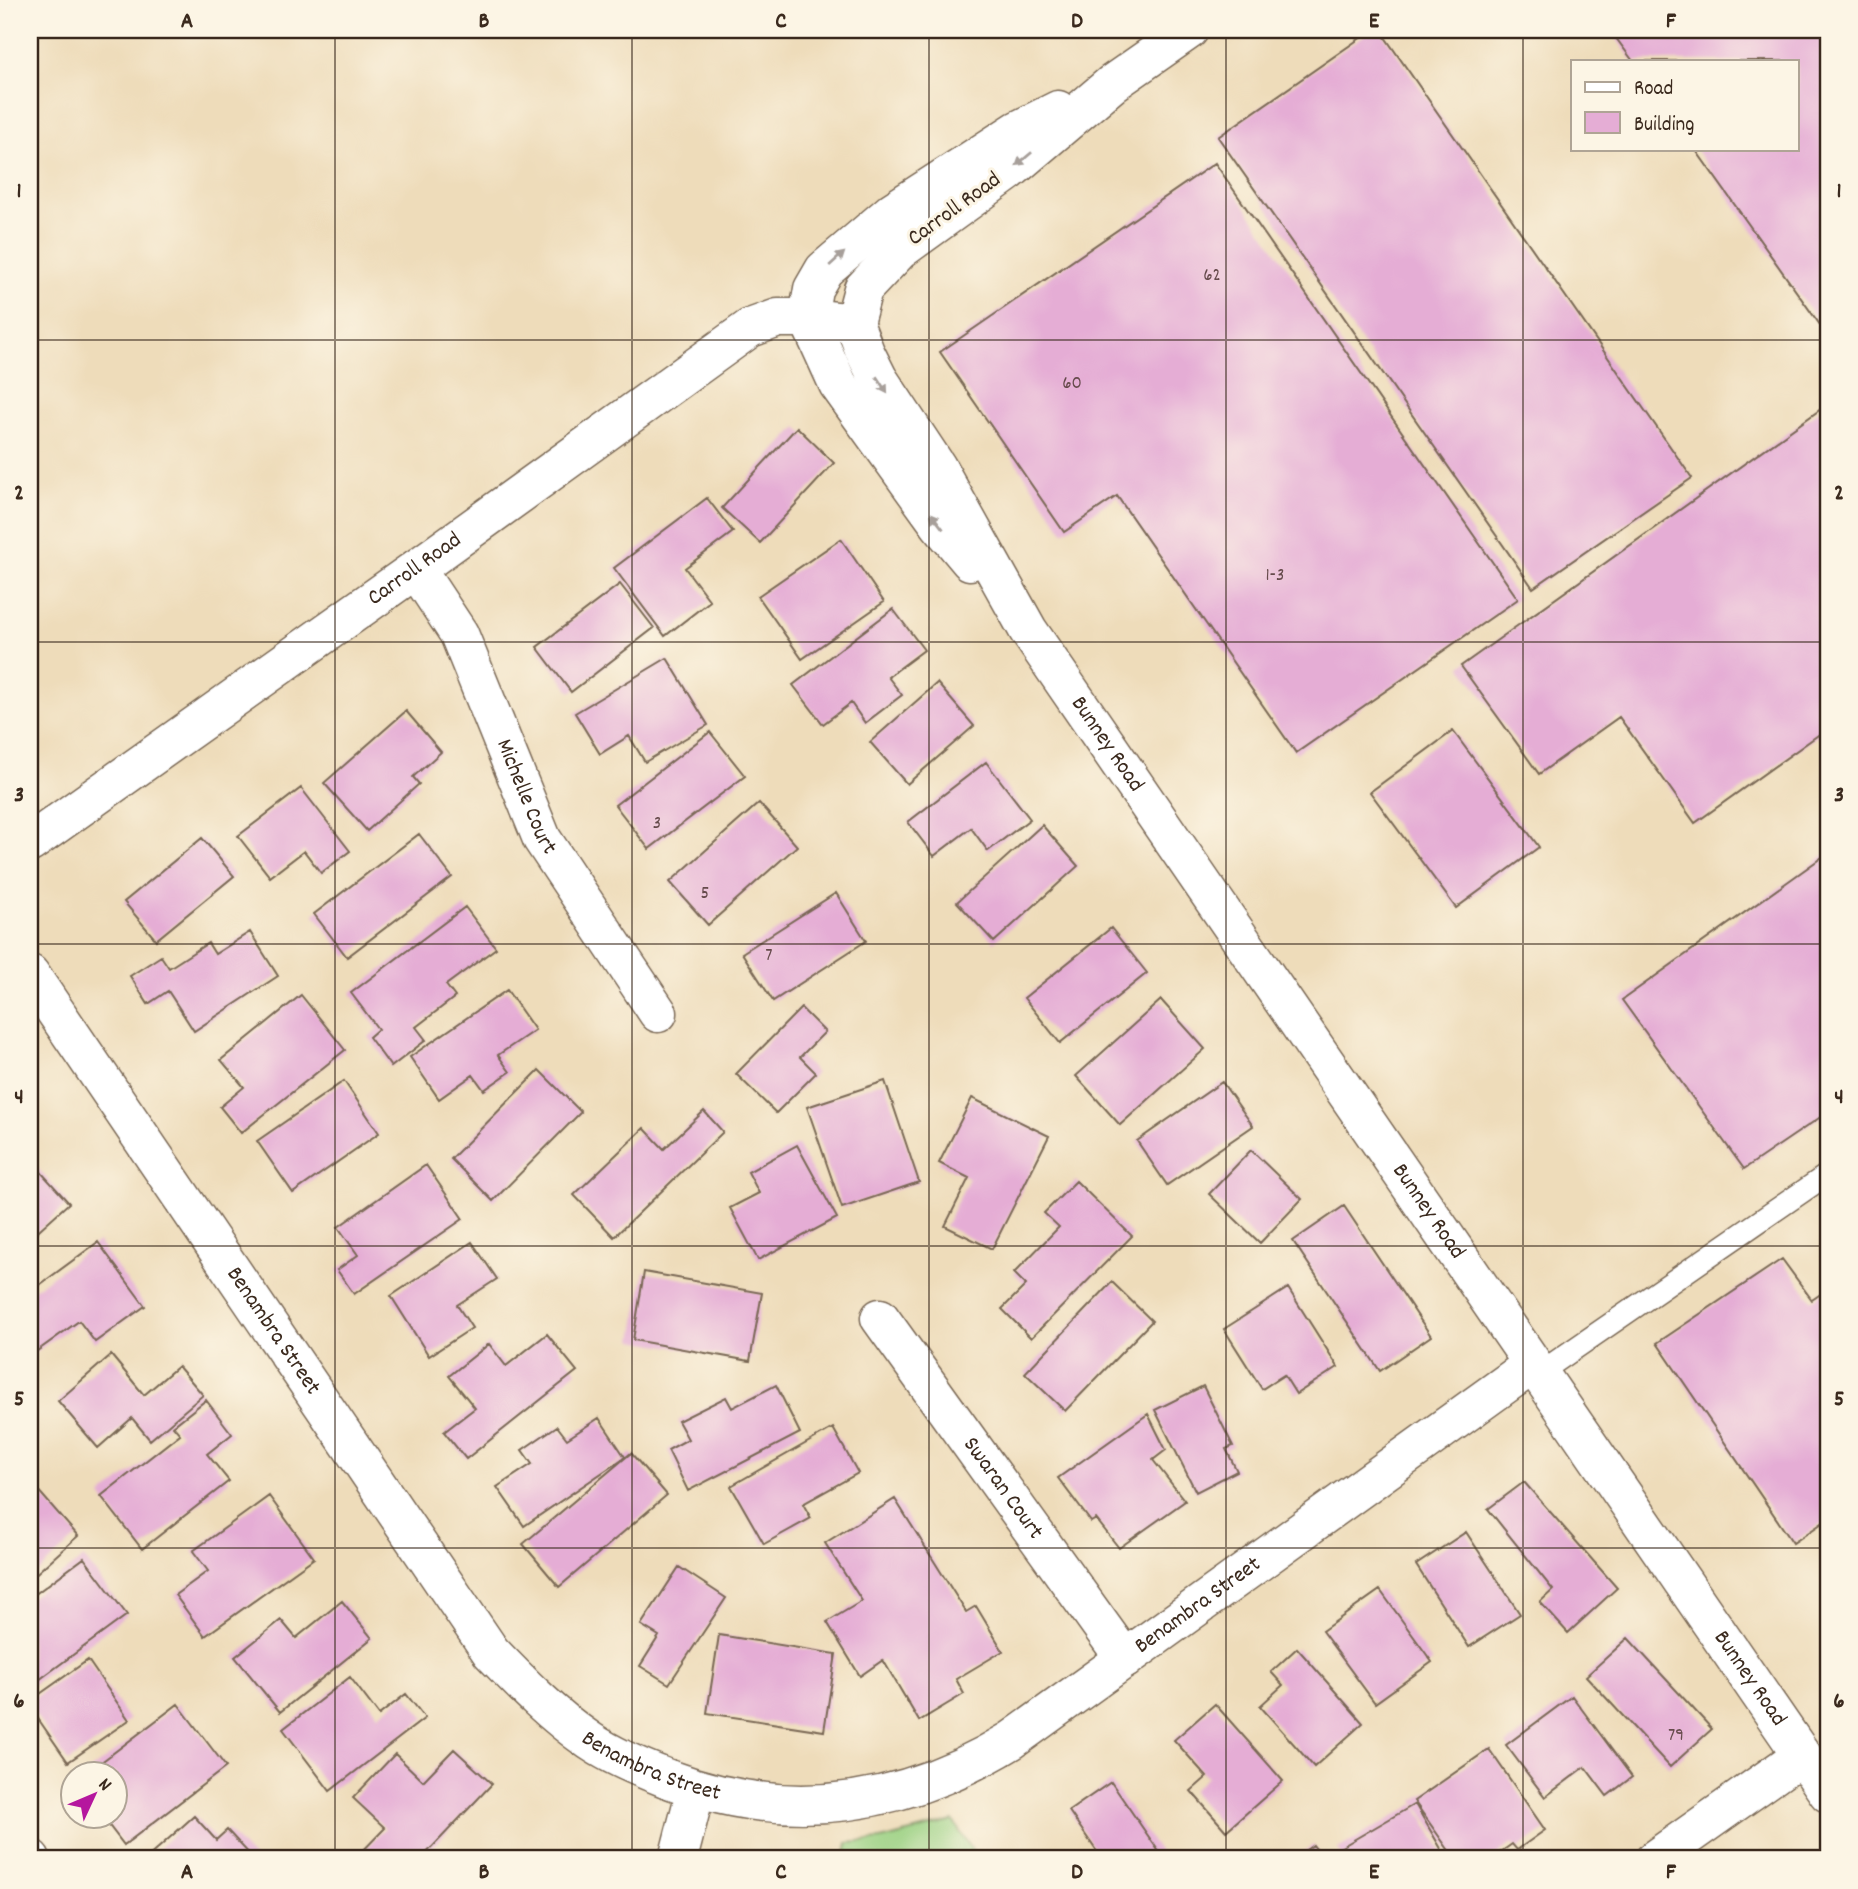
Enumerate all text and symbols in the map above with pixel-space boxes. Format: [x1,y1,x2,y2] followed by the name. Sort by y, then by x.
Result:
[181,6,193,39] text: A
[479,6,490,39] text: B
[775,6,787,39] text: C
[1071,6,1083,39] text: D
[1369,6,1380,39] text: E
[1666,6,1677,39] text: F
[1571,60,1798,150] legend
[1634,75,1673,105] text: Road
[1634,111,1694,141] text: Building
[1015,151,1033,167] one-way arrow
[901,165,1009,255] street label: Carroll Road
[16,176,22,209] text: 1
[1836,176,1842,209] text: 1
[828,251,845,267] one-way arrow
[1203,263,1221,290] house number: 62
[1062,371,1082,398] house number: 60
[876,375,889,394] one-way arrow
[14,478,24,511] text: 2
[1834,478,1844,511] text: 2
[930,512,944,530] one-way arrow
[361,525,469,615] street label: Carroll Road
[1265,563,1285,590] house number: 1-3
[1062,690,1152,799] street label: Bunney Road
[487,734,565,862] street label: Michelle Court
[14,780,24,813] text: 3
[1834,780,1844,813] text: 3
[653,811,661,838] house number: 3
[701,881,709,908] house number: 5
[765,943,773,970] house number: 7
[14,1082,24,1115] text: 4
[1834,1082,1844,1115] text: 4
[1383,1157,1473,1266] street label: Bunney Road
[217,1260,328,1402] street label: Benambra Street
[14,1384,24,1417] text: 5
[1834,1384,1844,1417] text: 5
[954,1430,1051,1547] street label: Swaran Court
[1128,1549,1268,1663] street label: Benambra Street
[1705,1624,1794,1733] street label: Bunney Road
[13,1686,25,1719] text: 6
[1833,1686,1845,1719] text: 6
[574,1723,724,1811] street label: Benambra Street
[1668,1723,1684,1750] house number: 79
[60,1759,130,1829] north arrow
[91,1773,117,1798] text: N
[181,1857,193,1889] text: A
[479,1857,490,1889] text: B
[775,1857,787,1889] text: C
[1071,1857,1083,1889] text: D
[1369,1857,1380,1889] text: E
[1666,1857,1677,1889] text: F

